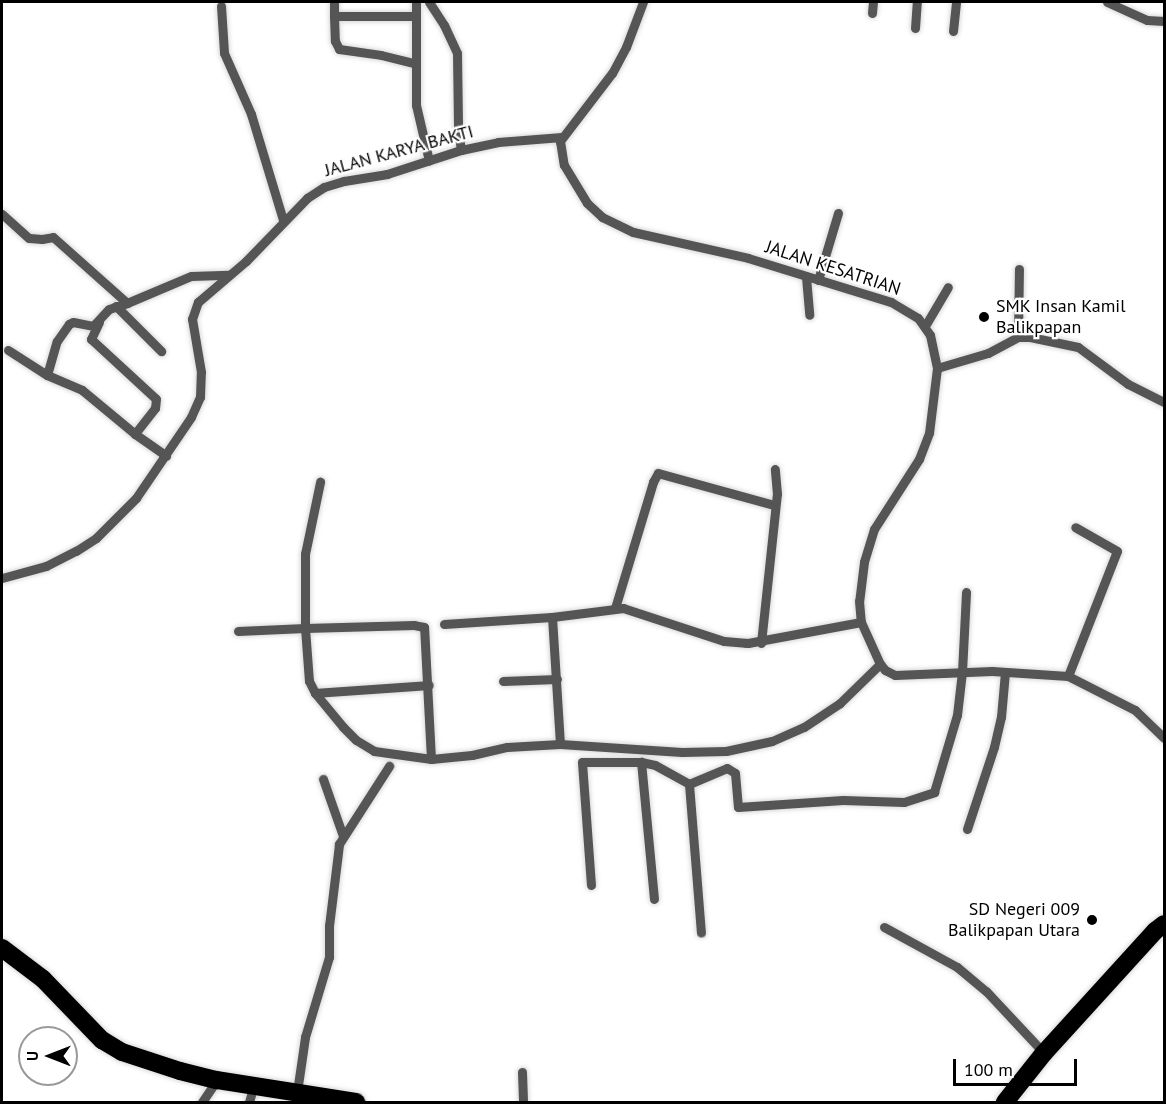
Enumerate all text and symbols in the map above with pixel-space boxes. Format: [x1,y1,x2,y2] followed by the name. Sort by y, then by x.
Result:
[322,121,476,181] street label: JALAN KARYA BAKTI
[763,236,903,300] street label: JALAN KESATRIAN
[996,296,1126,338] place label: SMK Insan Kamil Balikpapan
[977,310,991,324] marker: SMK Insan Kamil Balikpapan
[948,899,1080,942] place label: SD Negeri 009 Balikpapan Utara
[1085,913,1099,927] marker: SD Negeri 009 Balikpapan Utara
[18,1026,78,1086] north arrow
[956,1047,1080,1085] scale bar
[22,1051,42,1061] text: U
[964,1058,1013,1081] text: 100 m

